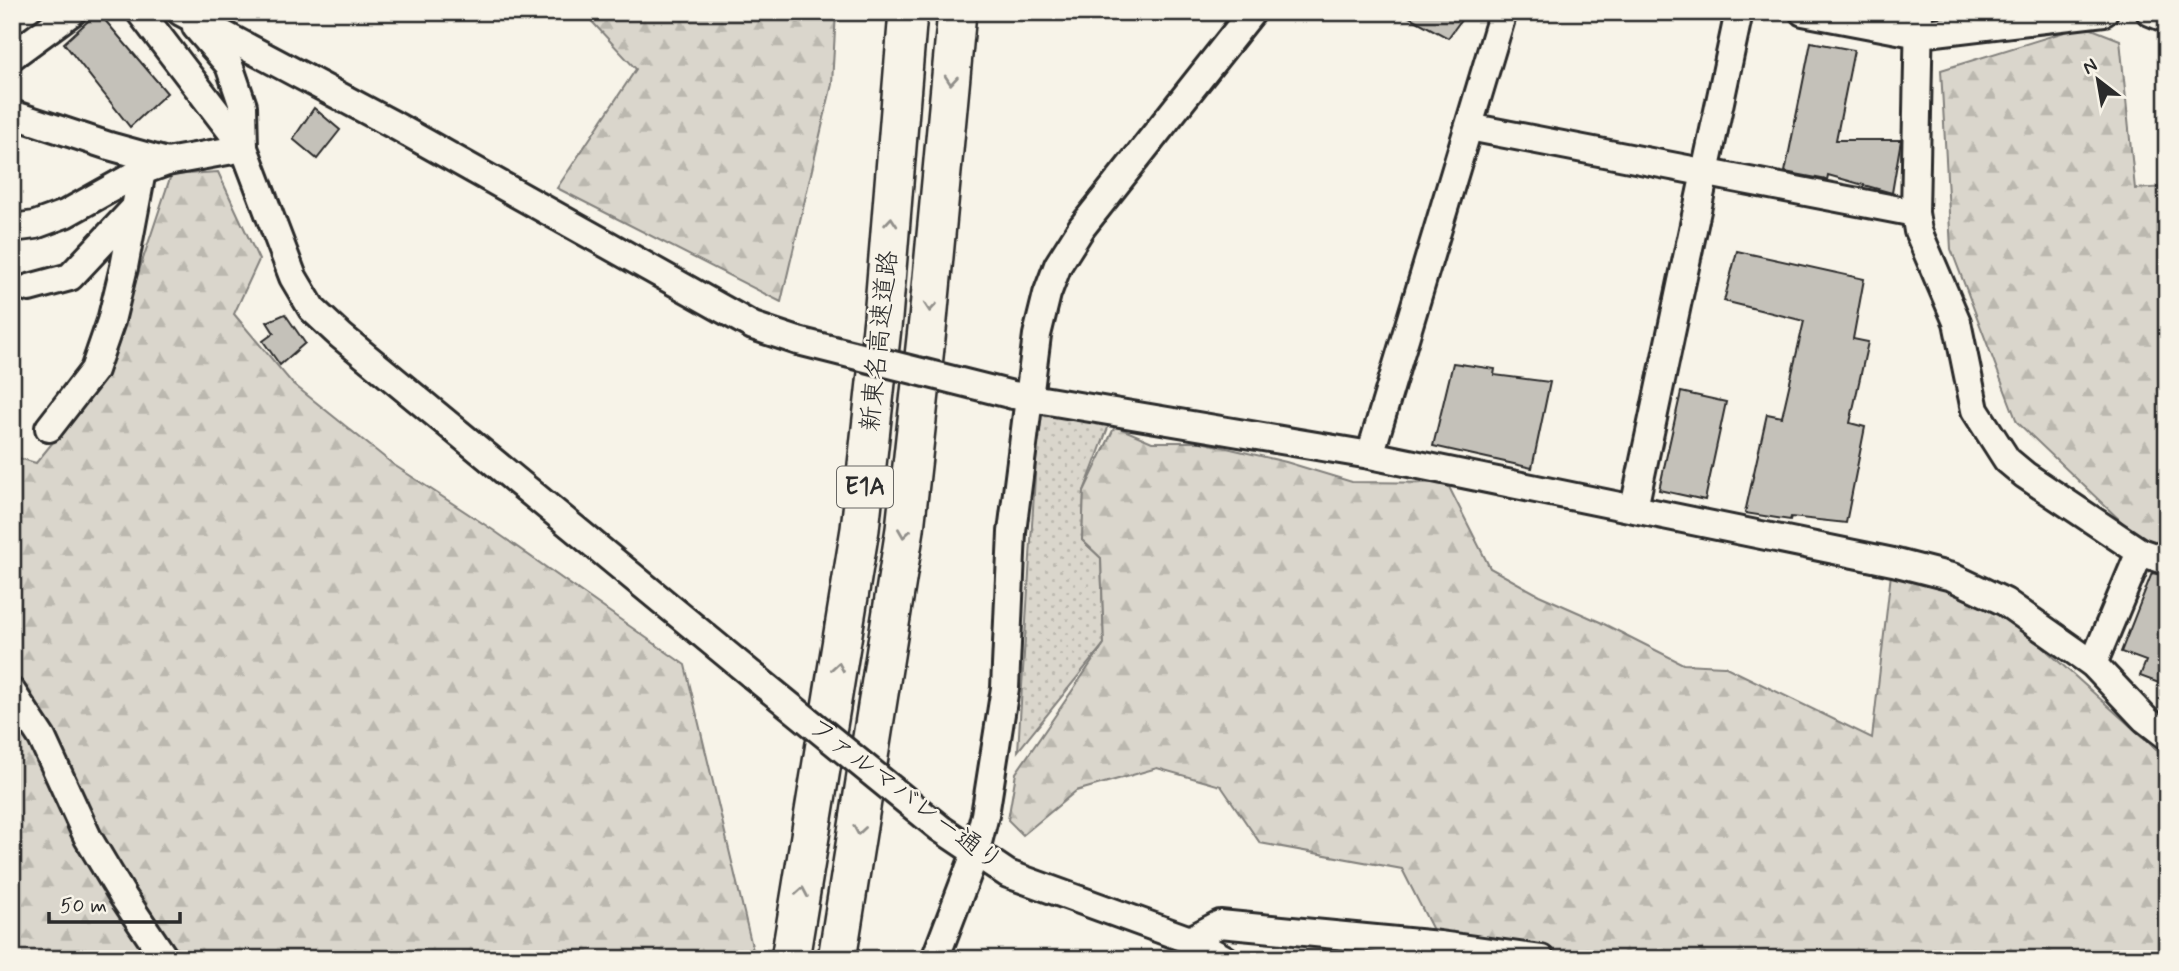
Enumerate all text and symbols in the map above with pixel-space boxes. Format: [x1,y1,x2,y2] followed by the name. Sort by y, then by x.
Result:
[2064,46,2134,116] north arrow
[2078,53,2102,81] text: N
[944,75,959,86] one-way arrow
[883,217,898,228] one-way arrow
[854,249,906,433] street label: 新東名高速道路
[922,301,937,313] one-way arrow
[837,466,893,508] road number: E1A
[897,527,912,539] one-way arrow
[830,661,845,673] one-way arrow
[801,711,1009,879] street label: ファルマバレー通り
[852,824,867,836] one-way arrow
[49,880,180,924] scale bar
[794,886,809,897] one-way arrow
[60,892,107,920] text: 50 m

